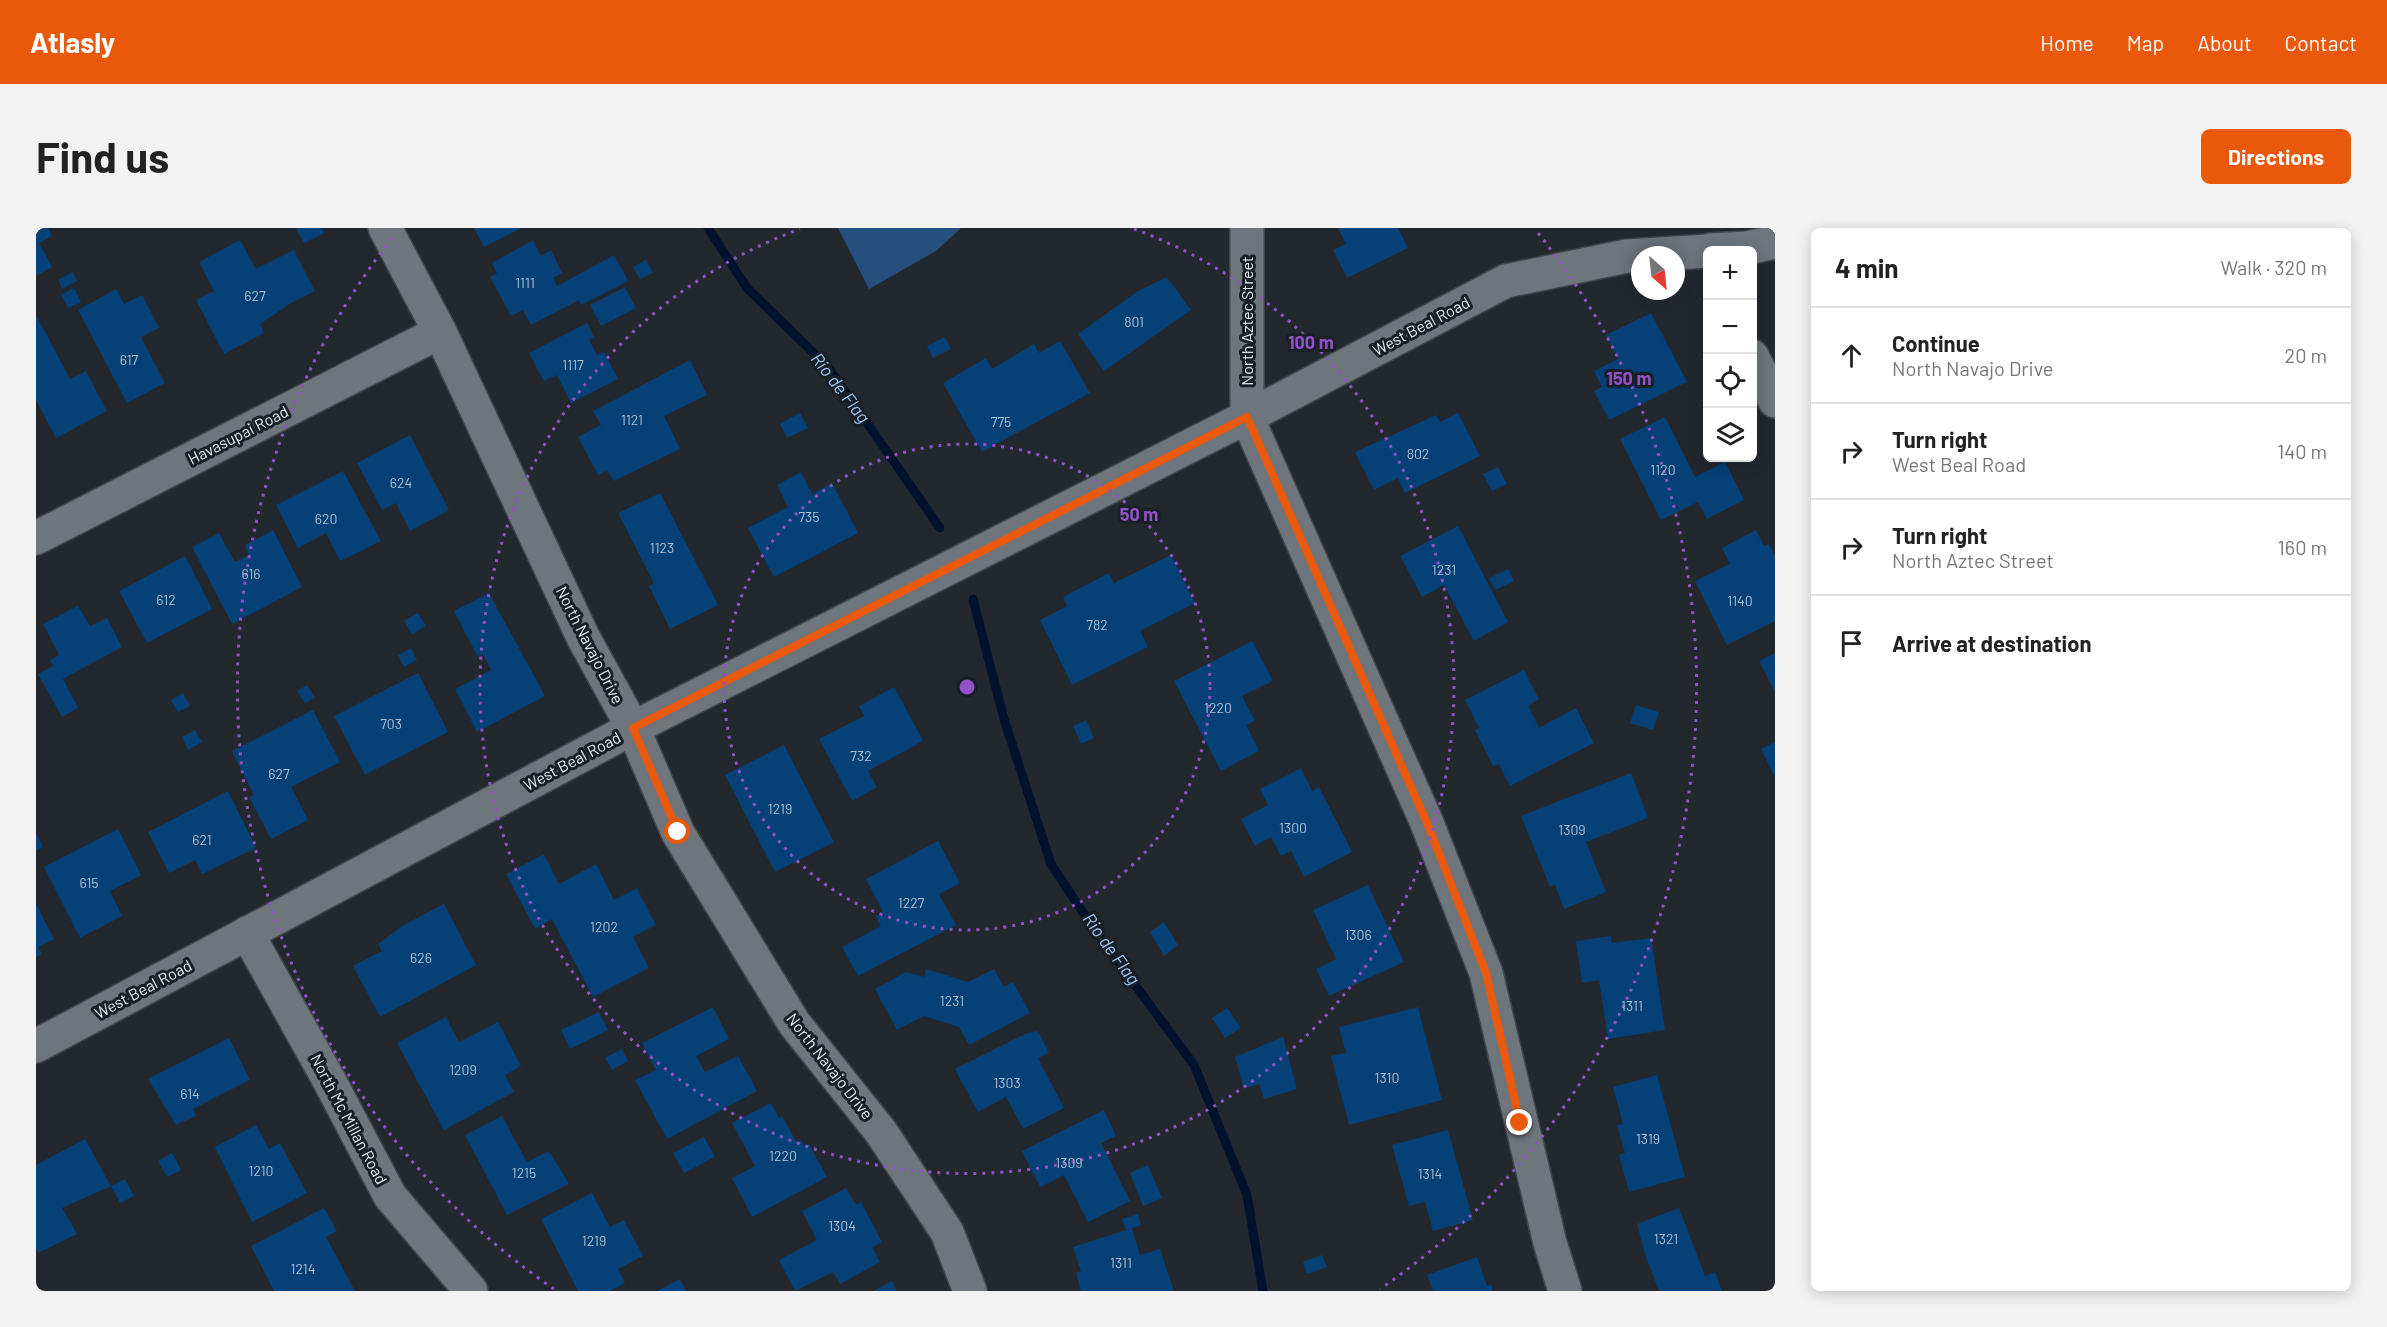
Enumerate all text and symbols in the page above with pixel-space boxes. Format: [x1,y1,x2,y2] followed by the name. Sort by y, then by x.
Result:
[30,25,115,59] text: Atlasly
[2040,30,2094,55] text: Home
[2127,30,2164,55] text: Map
[2197,30,2252,55] text: About
[2285,30,2357,55] text: Contact
[2201,129,2351,184] button: Directions
[36,131,169,181] text: Find us
[1631,246,1685,300] north arrow
[1703,246,1757,462] map controls
[1703,246,1757,300] button: +
[1835,252,1899,283] text: 4 min
[2220,255,2327,279] text: Walk · 320 m
[1237,256,1256,386] street label: North Aztec Street
[515,274,535,291] house number: 1111
[244,287,266,304] house number: 627
[1369,292,1473,359] street label: West Beal Road
[1703,300,1757,354] button: −
[1124,313,1144,330] house number: 801
[1892,330,1980,356] text: Continue
[1288,331,1334,353] text: 100 m
[1835,339,1868,372] icon: ahead
[2284,343,2327,367] text: 20 m
[806,348,875,427] water label: Rio de Flag
[120,351,139,368] house number: 617
[1703,354,1757,408] button: locate
[562,356,584,373] house number: 1117
[1892,356,2054,380] text: North Navajo Drive
[1607,367,1651,389] text: 150 m
[184,401,291,468] street label: Havasupai Road
[1703,408,1757,462] button: layers
[621,411,643,428] house number: 1121
[991,413,1011,430] house number: 775
[1892,426,1987,452] text: Turn right
[1835,435,1868,468] icon: right
[2277,439,2327,463] text: 140 m
[1407,445,1429,462] house number: 802
[1892,452,2026,476] text: West Beal Road
[1650,461,1676,478] house number: 1120
[390,474,412,491] house number: 624
[1120,503,1158,525] text: 50 m
[798,508,820,525] house number: 735
[315,510,337,527] house number: 620
[1892,522,1987,548] text: Turn right
[1835,531,1868,564] icon: right
[2278,535,2327,559] text: 160 m
[650,539,674,556] house number: 1123
[1892,548,2054,572] text: North Aztec Street
[1432,561,1456,578] house number: 1231
[241,565,261,582] house number: 616
[553,583,628,707] street label: North Navajo Drive
[156,591,176,608] house number: 612
[1727,592,1753,609] house number: 1140
[1086,616,1108,633] house number: 782
[1835,627,1868,660] icon: arrive
[1892,630,2091,656] text: Arrive at destination
[957,677,977,697] centre of rings
[1204,699,1232,716] house number: 1220
[380,715,402,732] house number: 703
[520,727,624,794] street label: West Beal Road
[850,747,872,764] house number: 732
[268,765,290,782] house number: 627
[768,800,792,817] house number: 1219
[664,818,690,844] route start
[1279,819,1307,836] house number: 1300
[1558,821,1586,838] house number: 1309
[192,831,212,848] house number: 621
[79,874,99,891] house number: 615
[898,894,925,911] house number: 1227
[1078,908,1145,989] water label: Rio de Flag
[590,918,618,935] house number: 1202
[1344,926,1372,943] house number: 1306
[410,949,432,966] house number: 626
[91,955,195,1022] street label: West Beal Road
[940,992,964,1009] house number: 1231
[1621,997,1643,1014] house number: 1311
[783,1009,878,1122] street label: North Navajo Drive
[307,1051,392,1187] street label: North Mc Millan Road
[449,1061,477,1078] house number: 1209
[1375,1069,1399,1086] house number: 1310
[993,1074,1021,1091] house number: 1303
[180,1085,200,1102] house number: 614
[1506,1109,1532,1135] route end
[1636,1130,1660,1147] house number: 1319
[769,1147,797,1164] house number: 1220
[1055,1154,1083,1171] house number: 1309
[248,1162,274,1179] house number: 1210
[512,1164,536,1181] house number: 1215
[1418,1165,1442,1182] house number: 1314
[828,1217,856,1234] house number: 1304
[1654,1230,1678,1247] house number: 1321
[582,1232,606,1249] house number: 1219
[1110,1254,1132,1271] house number: 1311
[291,1260,315,1277] house number: 1214

